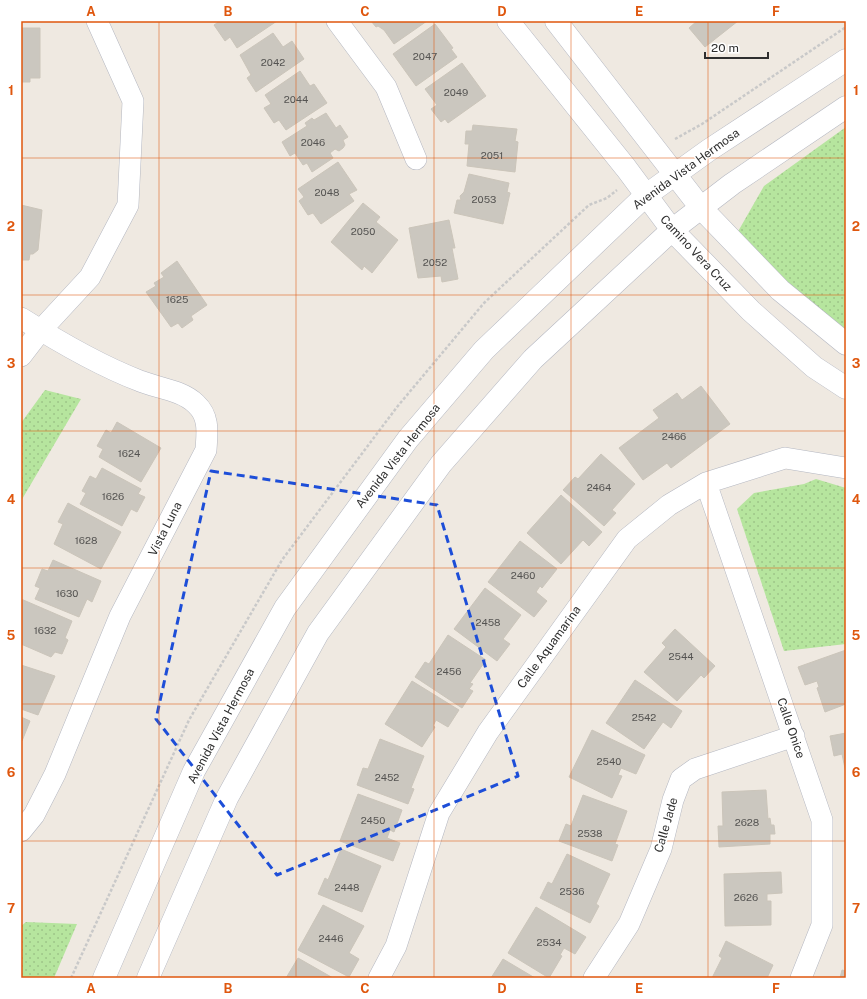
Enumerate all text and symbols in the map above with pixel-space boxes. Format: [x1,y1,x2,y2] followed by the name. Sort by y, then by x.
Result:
[86,4,96,19] text: A
[224,4,233,19] text: B
[360,4,370,19] text: C
[497,4,507,19] text: D
[635,4,643,19] text: E
[772,4,780,19] text: F
[705,34,768,60] scale bar
[711,41,739,55] text: 20 m
[413,50,437,62] house number: 2047
[261,56,285,68] house number: 2042
[8,83,14,98] text: 1
[853,83,859,98] text: 1
[444,86,468,98] house number: 2049
[284,93,308,105] house number: 2044
[630,126,742,212] street label: Avenida Vista Hermosa
[301,136,325,148] house number: 2046
[481,149,503,161] house number: 2051
[315,186,339,198] house number: 2048
[472,193,496,205] house number: 2053
[657,212,735,294] street label: Camino Vera Cruz
[7,219,15,234] text: 2
[852,219,860,234] text: 2
[351,225,375,237] house number: 2050
[423,256,447,268] house number: 2052
[166,293,188,305] house number: 1625
[7,356,16,371] text: 3
[852,356,861,371] text: 3
[353,401,443,511] street label: Avenida Vista Hermosa
[662,430,686,442] house number: 2466
[118,447,140,459] house number: 1624
[587,481,611,493] house number: 2464
[102,490,124,502] house number: 1626
[7,492,16,507] text: 4
[852,492,861,507] text: 4
[145,500,185,558] street label: Vista Luna
[75,534,97,546] house number: 1628
[511,569,535,581] house number: 2460
[56,587,78,599] house number: 1630
[514,603,584,691] street label: Calle Aquamarina
[475,616,501,628] house number: 2458
[34,624,56,636] house number: 1632
[7,628,16,643] text: 5
[852,628,861,643] text: 5
[669,650,693,662] house number: 2544
[437,665,461,677] house number: 2456
[185,666,257,786] street label: Avenida Vista Hermosa
[774,696,808,760] street label: Calle Onice
[632,711,656,723] house number: 2542
[597,755,621,767] house number: 2540
[7,765,16,780] text: 6
[852,765,861,780] text: 6
[375,771,399,783] house number: 2452
[651,796,681,854] street label: Calle Jade
[361,814,385,826] house number: 2450
[735,816,759,828] house number: 2628
[577,827,603,839] house number: 2538
[334,881,360,893] house number: 2448
[560,885,584,897] house number: 2536
[734,891,758,903] house number: 2626
[7,901,15,916] text: 7
[852,901,860,916] text: 7
[319,932,343,944] house number: 2446
[537,936,561,948] house number: 2534
[86,981,96,996] text: A
[224,981,233,996] text: B
[360,981,370,996] text: C
[497,981,507,996] text: D
[635,981,643,996] text: E
[772,981,780,996] text: F

